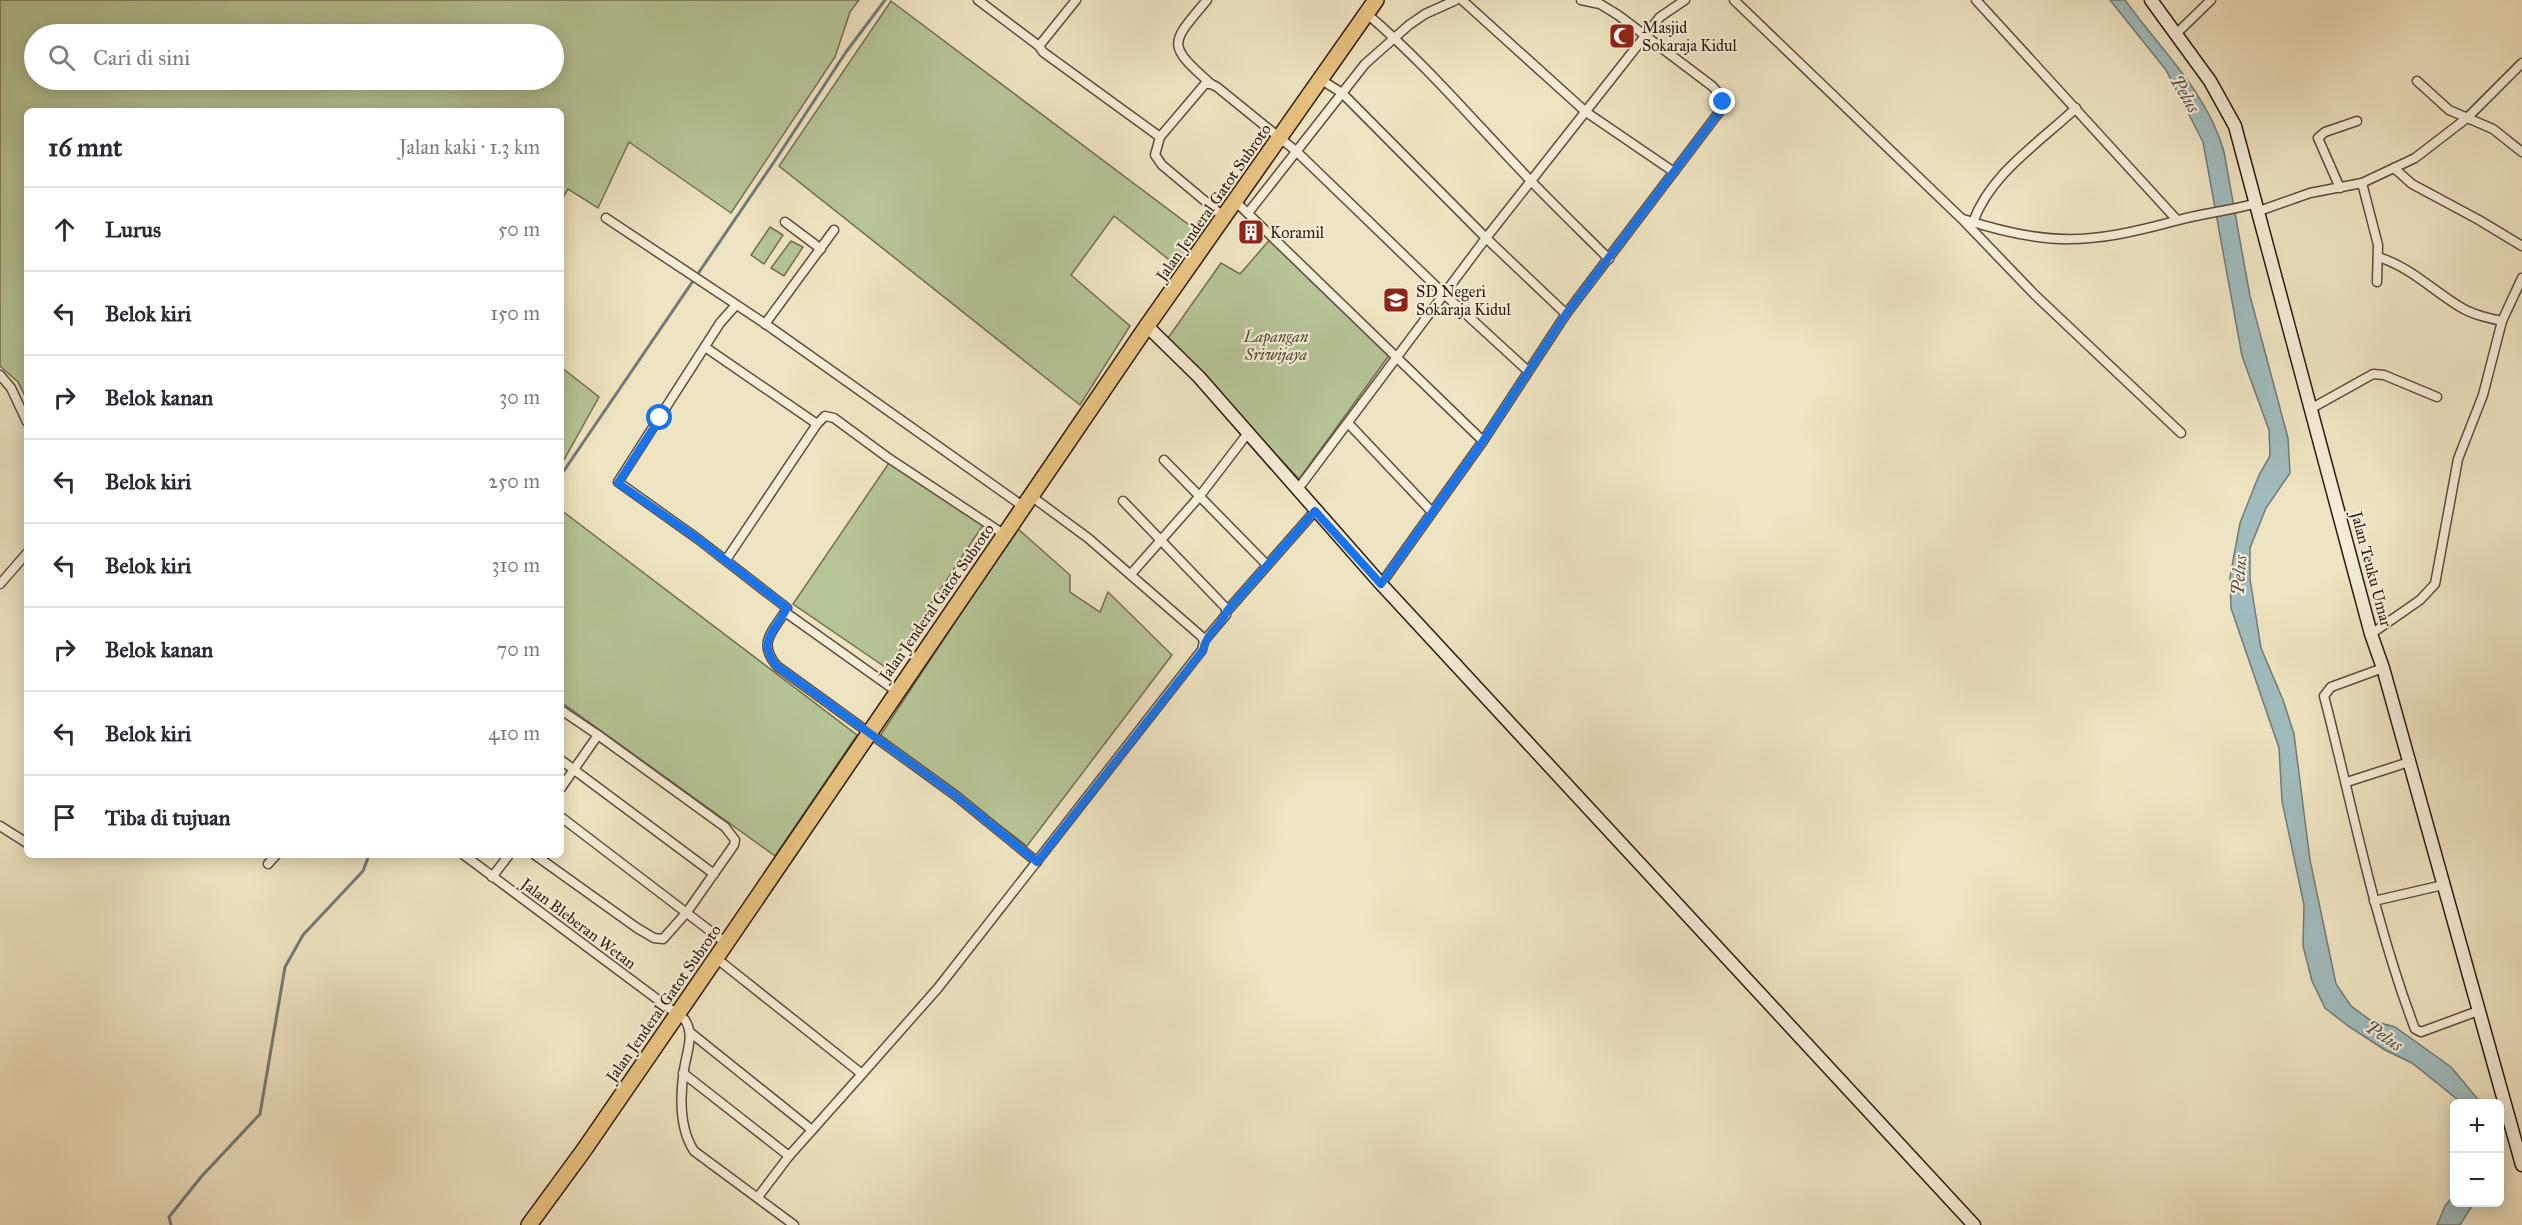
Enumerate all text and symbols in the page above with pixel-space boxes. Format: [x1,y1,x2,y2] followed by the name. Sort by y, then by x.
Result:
[1642,18,1738,55] place label: Masjid Sokaraja Kidul
[1607,21,1637,51] mosque icon: Masjid Sokaraja Kidul
[24,24,564,90] search box
[45,41,78,74] icon: search
[93,44,190,71] text: Cari di sini
[2165,71,2205,117] water label: Pelus
[1709,88,1735,114] route end
[1151,120,1276,287] street label: Jalan Jenderal Gatot Subroto
[48,131,122,163] text: 16 mnt
[399,135,540,159] text: Jalan kaki · 1.3 km
[48,213,81,246] icon: ahead
[105,216,161,243] text: Lurus
[498,217,540,241] text: 50 m
[1236,217,1266,247] building icon: Koramil
[1270,223,1325,242] place label: Koramil
[1416,282,1512,319] place label: SD Negeri Sokaraja Kidul
[1381,285,1411,315] school or university icon: SD Negeri Sokaraja Kidul
[48,297,81,330] icon: left
[105,300,191,327] text: Belok kiri
[490,301,540,325] text: 150 m
[1243,327,1309,365] park label: Lapangan Sriwijaya
[48,381,81,414] icon: right
[105,384,213,411] text: Belok kanan
[499,385,540,409] text: 30 m
[646,404,672,430] route start
[48,465,81,498] icon: left
[105,468,191,495] text: Belok kiri
[488,469,540,493] text: 250 m
[2345,507,2396,629] street label: Jalan Teuku Umar
[874,520,999,687] street label: Jalan Jenderal Gatot Subroto
[48,549,81,582] icon: left
[105,552,191,579] text: Belok kiri
[491,553,540,577] text: 310 m
[2226,553,2252,596] water label: Pelus
[48,633,81,666] icon: right
[105,636,213,663] text: Belok kanan
[497,637,540,661] text: 70 m
[48,717,81,750] icon: left
[105,720,191,747] text: Belok kiri
[488,721,540,745] text: 410 m
[48,801,81,834] icon: arrive
[105,804,230,831] text: Tiba di tujuan
[515,873,640,974] street label: Jalan Bleberan Wetan
[601,921,726,1088] street label: Jalan Jenderal Gatot Subroto
[2361,1016,2407,1057] water label: Pelus
[2450,1099,2504,1207] map controls
[2450,1099,2504,1153] button: +
[2450,1153,2504,1207] button: −

